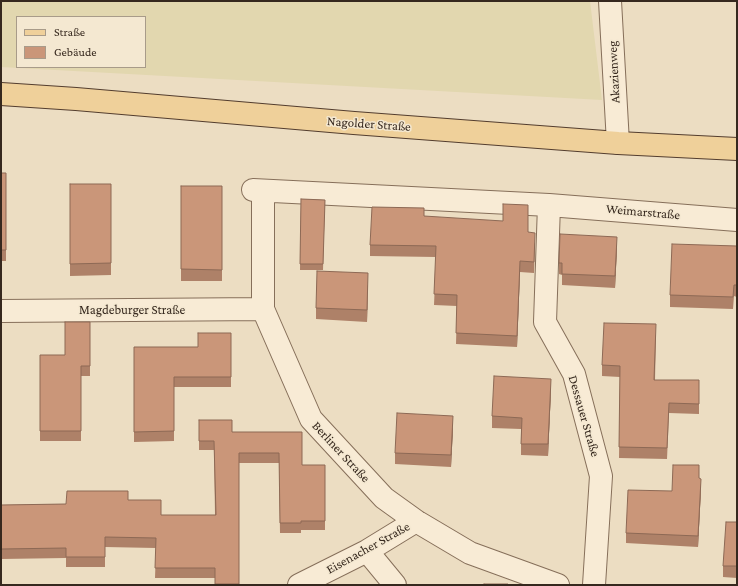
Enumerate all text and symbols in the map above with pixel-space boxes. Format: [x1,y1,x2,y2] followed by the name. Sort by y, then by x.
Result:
[16,16,146,68] legend
[54,25,85,39] text: Straße
[605,40,623,104] street label: Akazienweg
[54,45,96,59] text: Gebäude
[327,113,411,135] street label: Nagolder Straße
[605,201,681,223] street label: Weimarstraße
[79,302,185,318] street label: Magdeburger Straße
[565,373,603,459] street label: Dessauer Straße
[309,418,373,486] street label: Berliner Straße
[324,519,412,577] street label: Eisenacher Straße

